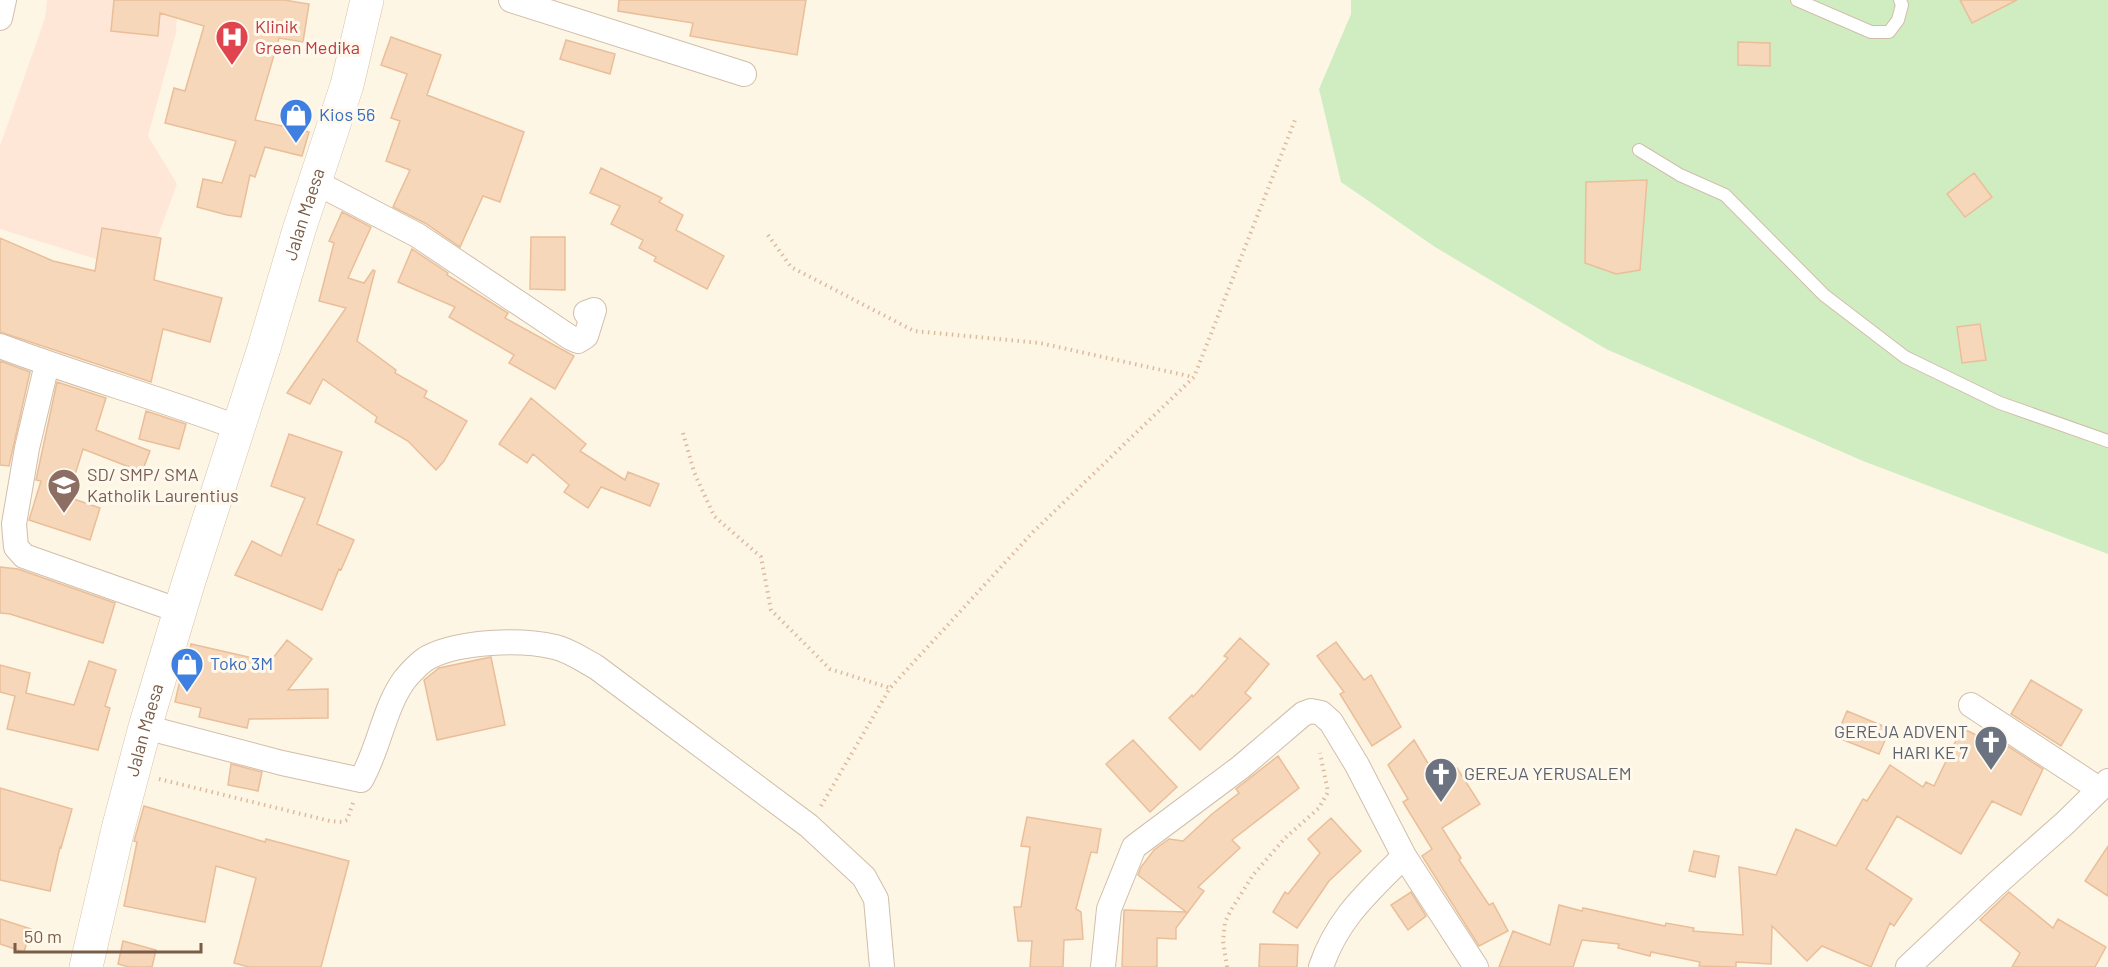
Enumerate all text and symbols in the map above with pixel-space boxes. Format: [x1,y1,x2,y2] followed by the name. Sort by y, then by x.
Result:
[255,15,360,58] place label: Klinik Green Medika
[214,19,250,66] hospital icon: Klinik Green Medika
[278,97,314,144] shop icon: Kios 56
[319,103,375,125] place label: Kios 56
[279,165,329,263] street label: Jalan Maesa
[87,463,239,506] place label: SD/ SMP/ SMA Katholik Laurentius
[46,467,82,514] school or university icon: SD/ SMP/ SMA Katholik Laurentius
[169,646,205,693] shop icon: Toko 3M
[210,652,273,674] place label: Toko 3M
[120,681,167,779] street label: Jalan Maesa
[1834,720,1968,763] place label: GEREJA ADVENT HARI KE 7
[1973,724,2009,771] church icon: GEREJA ADVENT HARI KE 7
[1423,756,1459,803] church icon: GEREJA YERUSALEM
[1464,762,1632,784] place label: GEREJA YERUSALEM
[15,916,201,954] scale bar
[24,925,62,947] text: 50 m

